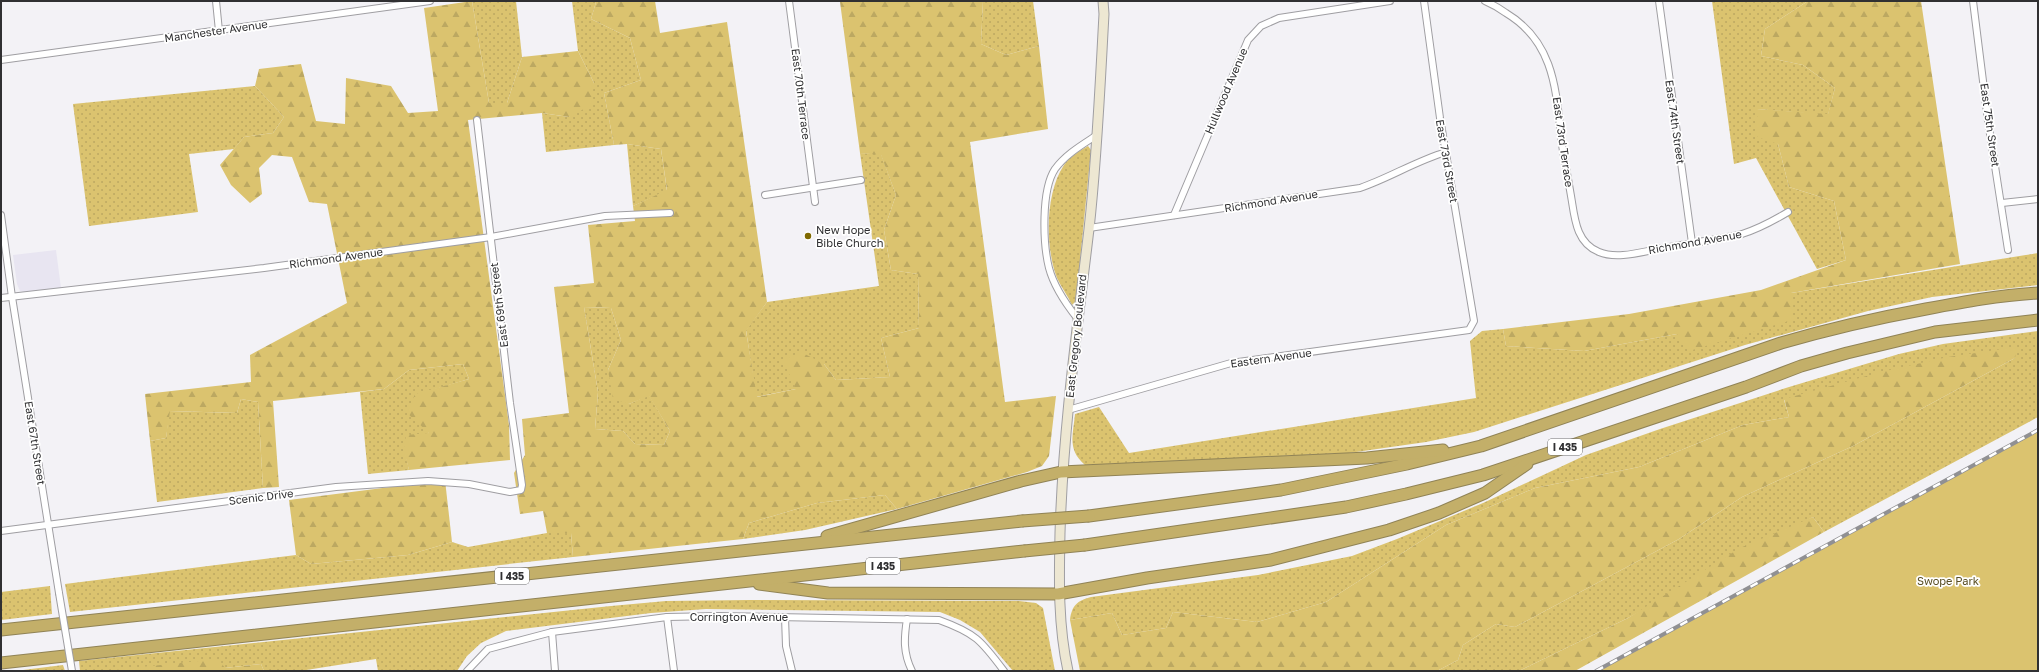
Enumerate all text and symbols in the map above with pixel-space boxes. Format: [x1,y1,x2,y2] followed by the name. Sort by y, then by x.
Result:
[164,17,268,44] street label: Manchester Avenue
[1202,46,1250,136] street label: Hullwood Avenue
[789,48,814,140] street label: East 70th Terrace
[1663,79,1688,165] street label: East 74th Street
[1978,82,2003,168] street label: East 75th Street
[1551,96,1576,188] street label: East 73rd Terrace
[1434,118,1461,204] street label: East 73rd Street
[1223,187,1319,214] street label: Richmond Avenue
[816,223,883,249] place label: New Hope Bible Church
[1647,227,1743,256] street label: Richmond Avenue
[803,231,813,241] marker: New Hope Bible Church
[288,244,384,271] street label: Richmond Avenue
[487,262,510,348] street label: East 69th Street
[1063,274,1088,398] street label: East Gregory Boulevard
[1229,345,1312,370] street label: Eastern Avenue
[22,400,49,486] street label: East 67th Street
[1548,439,1582,455] road number: I 435
[228,486,294,507] street label: Scenic Drive
[866,558,900,574] road number: I 435
[495,568,529,584] road number: I 435
[1917,574,1979,587] park label: Swope Park
[690,610,788,623] street label: Corrington Avenue

